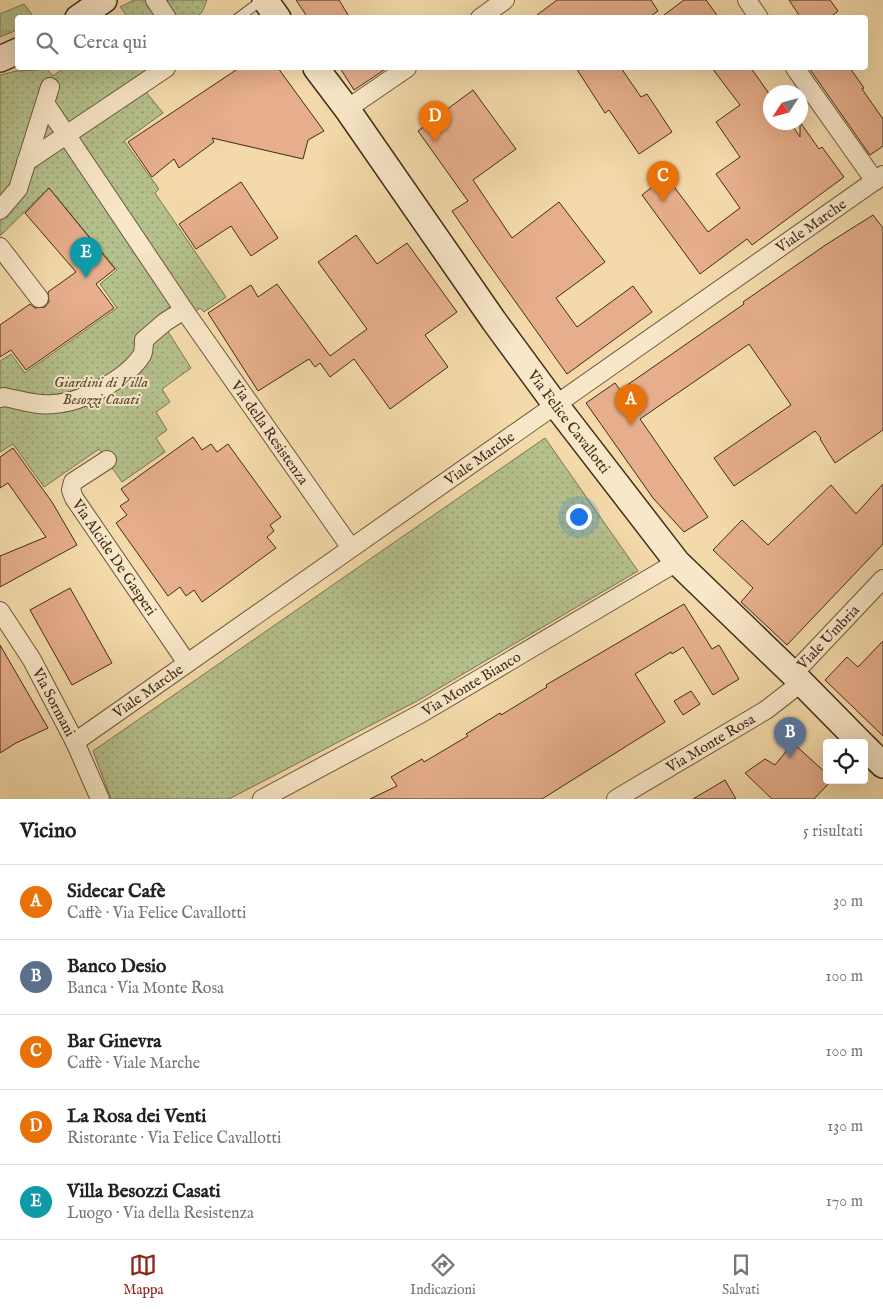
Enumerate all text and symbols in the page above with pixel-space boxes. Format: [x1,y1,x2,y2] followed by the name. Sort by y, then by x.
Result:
[15,15,868,70] search box
[33,29,61,57] icon: search
[73,31,147,55] text: Cerca qui
[763,85,808,130] north arrow
[419,101,451,142] pin: D
[647,161,679,202] pin: C
[771,195,850,258] street label: Viale Marche
[70,237,102,278] pin: E
[523,366,614,478] street label: Via Felice Cavallotti
[54,373,148,409] park label: Giardini di Villa Besozzi Casati
[226,376,313,489] street label: Via della Resistenza
[615,384,647,425] pin: A
[440,427,519,491] street label: Viale Marche
[67,495,161,619] street label: Via Alcide De Gasperi
[566,504,592,530] your location
[793,601,864,674] street label: Viale Umbria
[418,647,525,721] street label: Via Monte Bianco
[108,660,187,723] street label: Viale Marche
[27,664,79,740] street label: Via Sormani
[662,709,759,778] street label: Via Monte Rosa
[774,717,806,758] pin: B
[823,739,868,784] map controls
[823,739,868,784] button: locate
[20,818,76,845] text: Vicino
[803,822,863,842] text: 5 risultati
[67,880,165,904] text: Sidecar Cafè
[31,892,41,912] text: A
[833,892,863,912] text: 30 m
[67,904,246,924] text: Caffè · Via Felice Cavallotti
[67,955,166,979] text: Banco Desio
[31,967,41,987] text: B
[826,967,863,987] text: 100 m
[67,979,224,999] text: Banca · Via Monte Rosa
[67,1030,162,1054] text: Bar Ginevra
[30,1042,42,1062] text: C
[826,1042,863,1062] text: 100 m
[67,1054,200,1074] text: Caffè · Viale Marche
[67,1105,206,1129] text: La Rosa dei Venti
[30,1117,42,1137] text: D
[827,1117,863,1137] text: 130 m
[67,1129,281,1149] text: Ristorante · Via Felice Cavallotti
[67,1180,221,1204] text: Villa Besozzi Casati
[30,1192,42,1212] text: E
[826,1192,863,1212] text: 170 m
[67,1204,254,1224] text: Luogo · Via della Resistenza
[123,1251,164,1299] tab: Mappa
[410,1251,476,1299] tab: Indicazioni
[722,1251,760,1299] tab: Salvati

